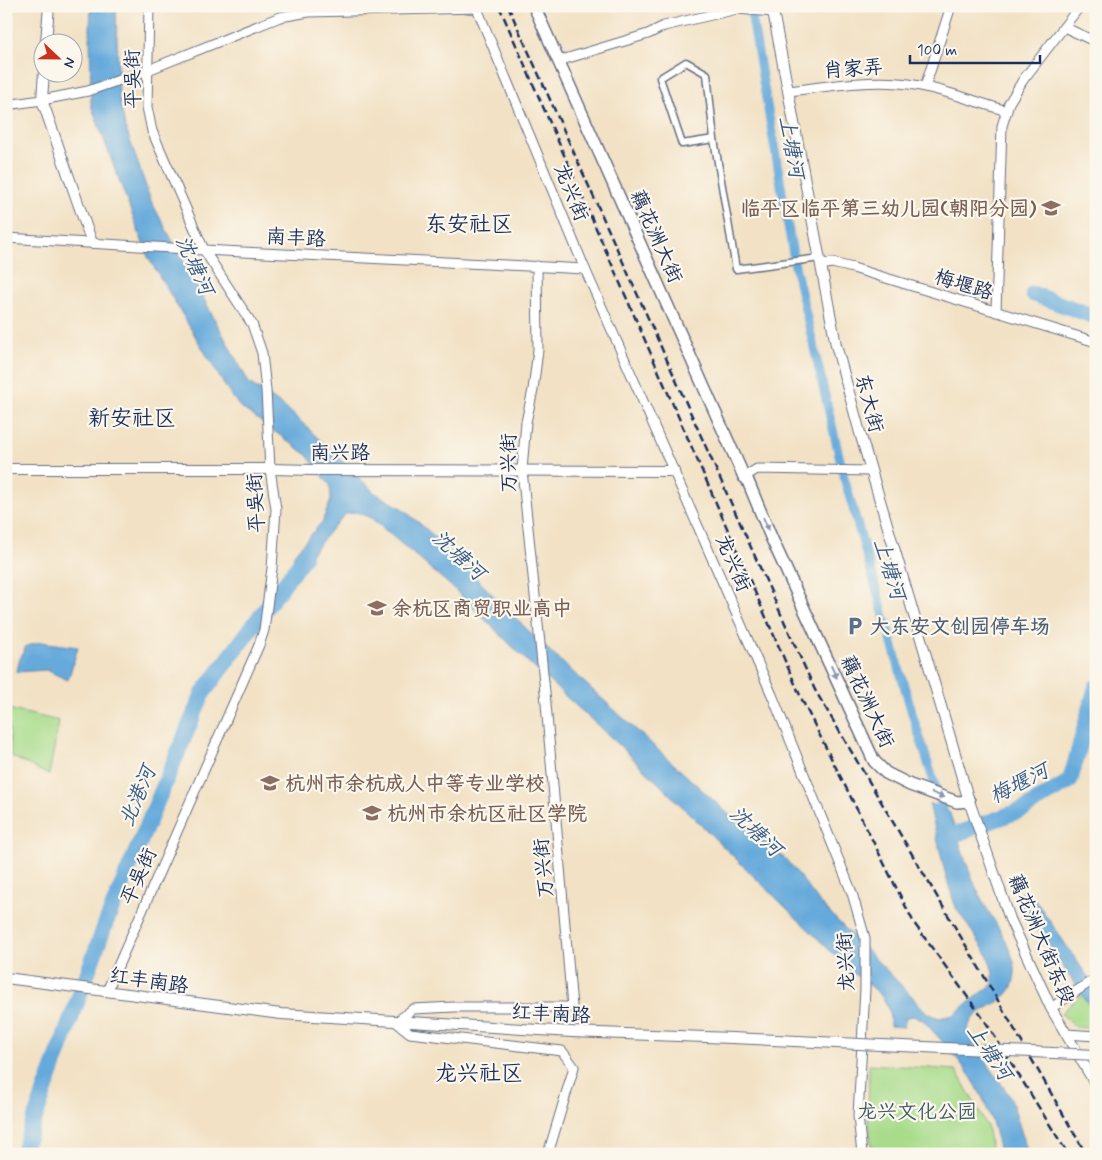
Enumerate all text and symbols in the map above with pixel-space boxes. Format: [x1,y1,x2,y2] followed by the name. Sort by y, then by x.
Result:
[32,32,82,82] north arrow
[910,32,1040,64] scale bar
[917,41,957,61] text: 100 m
[119,49,148,109] street label: 平吴街
[822,54,884,85] street label: 肖家弄
[59,55,79,70] text: N
[772,114,811,184] water label: 上塘河
[547,160,594,225] street label: 龙兴街
[623,185,688,288] street label: 藕花洲大街
[740,196,1037,223] place label: 临平区临平第三幼儿园(朝阳分园)
[1040,197,1062,219] school or university icon: 临平区临平第三幼儿园(朝阳分园)
[425,211,513,239] district label: 东安社区
[265,223,328,254] street label: 南丰路
[168,231,221,303] water label: 沈塘河
[931,264,997,307] street label: 梅堰路
[848,371,889,436] street label: 东大街
[88,405,176,433] district label: 新安社区
[496,433,523,493] street label: 万兴街
[310,440,371,467] street label: 南兴路
[241,472,272,534] street label: 平吴街
[762,517,770,532] one-way arrow
[426,524,493,589] water label: 沈塘河
[708,531,757,596] street label: 龙兴街
[866,535,913,606] water label: 上塘河
[392,596,572,623] place label: 余杭区商贸职业高中
[366,597,388,619] school or university icon: 余杭区商贸职业高中
[870,614,1050,641] place label: 大东安文创园停车场
[844,615,866,637] parking icon: 大东安文创园停车场
[833,651,900,753] street label: 藕花洲大街
[830,665,838,679] one-way arrow
[985,756,1057,811] water label: 梅堰河
[113,759,164,831] water label: 北港河
[285,771,545,798] place label: 杭州市余杭成人中等专业学校
[259,772,281,794] school or university icon: 杭州市余杭成人中等专业学校
[931,791,946,799] one-way arrow
[723,800,790,865] water label: 沈塘河
[387,801,587,828] place label: 杭州市余杭区社区学院
[361,802,383,824] school or university icon: 杭州市余杭区社区学院
[528,837,561,899] street label: 万兴街
[115,844,164,910] street label: 平吴街
[1001,870,1080,1009] street label: 藕花洲大街东段
[831,931,862,993] street label: 龙兴街
[107,963,191,1001] street label: 红丰南路
[510,999,593,1030] street label: 红丰南路
[960,1019,1020,1089] water label: 上塘河
[435,1060,523,1088] district label: 龙兴社区
[857,1099,977,1126] park label: 龙兴文化公园

